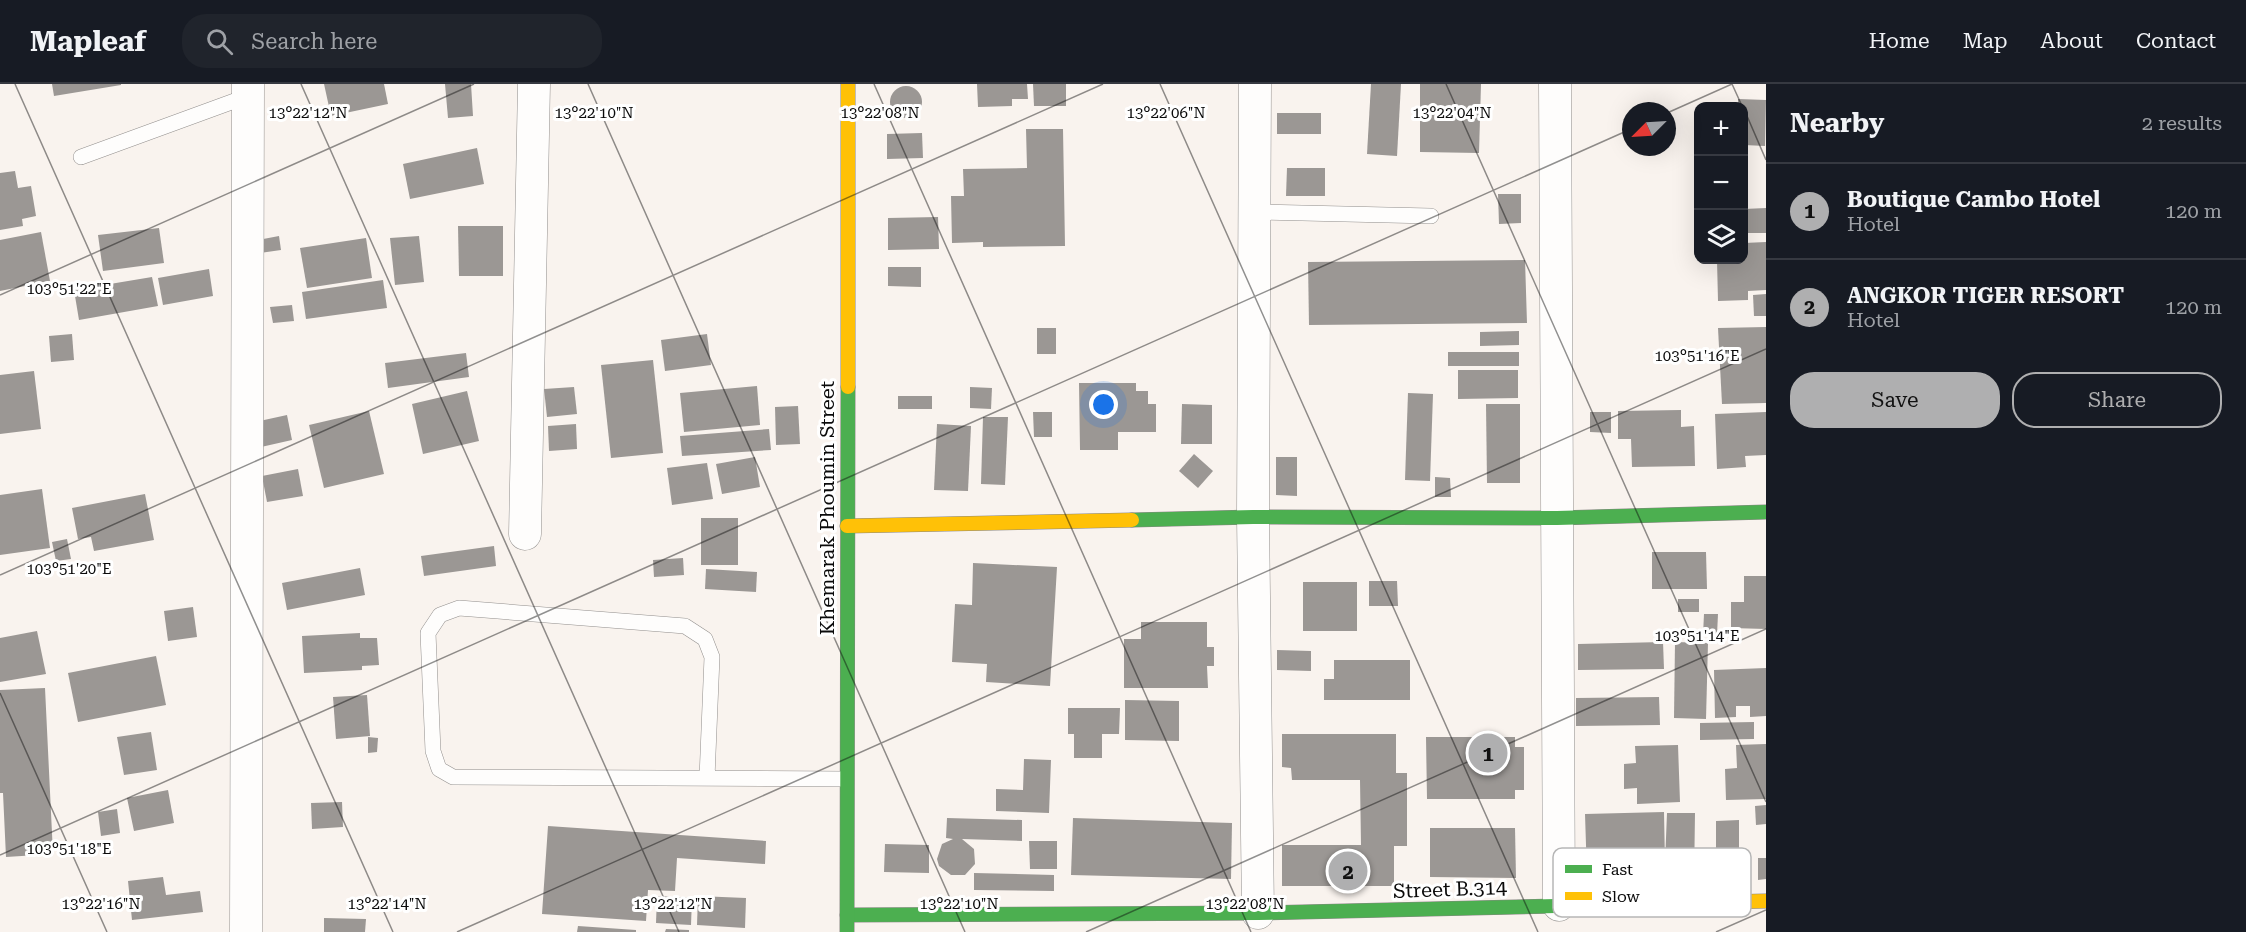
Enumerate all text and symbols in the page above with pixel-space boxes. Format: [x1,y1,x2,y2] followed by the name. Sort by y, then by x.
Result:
[182,14,602,68] search box
[30,25,146,58] text: Mapleaf
[203,25,236,58] icon: search
[251,29,377,54] text: Search here
[1869,29,1930,53] text: Home
[1963,29,2008,53] text: Map
[2041,29,2103,53] text: About
[2136,29,2216,53] text: Contact
[1622,102,1676,156] north arrow
[1694,102,1748,264] map controls
[1694,102,1748,156] button: +
[268,104,348,122] text: 13°22'12"N
[554,104,634,122] text: 13°22'10"N
[840,104,920,122] text: 13°22'08"N
[1126,104,1206,122] text: 13°22'06"N
[1412,104,1492,122] text: 13°22'04"N
[1790,108,1884,138] text: Nearby
[2142,111,2222,135] text: 2 results
[1694,156,1748,210] button: −
[1847,187,2100,212] text: Boutique Cambo Hotel
[1804,199,1815,223] text: 1
[2165,199,2222,223] text: 120 m
[1694,210,1748,264] button: layers
[1847,212,1900,236] text: Hotel
[26,280,112,298] text: 103°51'22"E
[1847,283,2124,308] text: ANGKOR TIGER RESORT
[1804,295,1815,319] text: 2
[2165,295,2222,319] text: 120 m
[1847,308,1900,332] text: Hotel
[1654,347,1740,365] text: 103°51'16"E
[1790,372,2000,428] button: Save
[2012,372,2222,428] button: Share
[815,380,839,635] street label: Khemarak Phoumin Street
[1089,390,1118,419] your location
[26,560,112,578] text: 103°51'20"E
[1654,627,1740,645] text: 103°51'14"E
[1468,730,1508,776] pin: 1
[26,840,112,858] text: 103°51'18"E
[1328,848,1368,894] pin: 2
[1553,848,1751,917] legend
[1602,860,1633,879] text: Fast
[1393,875,1508,903] street label: Street B.314
[1602,887,1640,906] text: Slow
[61,895,141,913] text: 13°22'16"N
[347,895,427,913] text: 13°22'14"N
[633,895,713,913] text: 13°22'12"N
[919,895,999,913] text: 13°22'10"N
[1205,895,1285,913] text: 13°22'08"N

